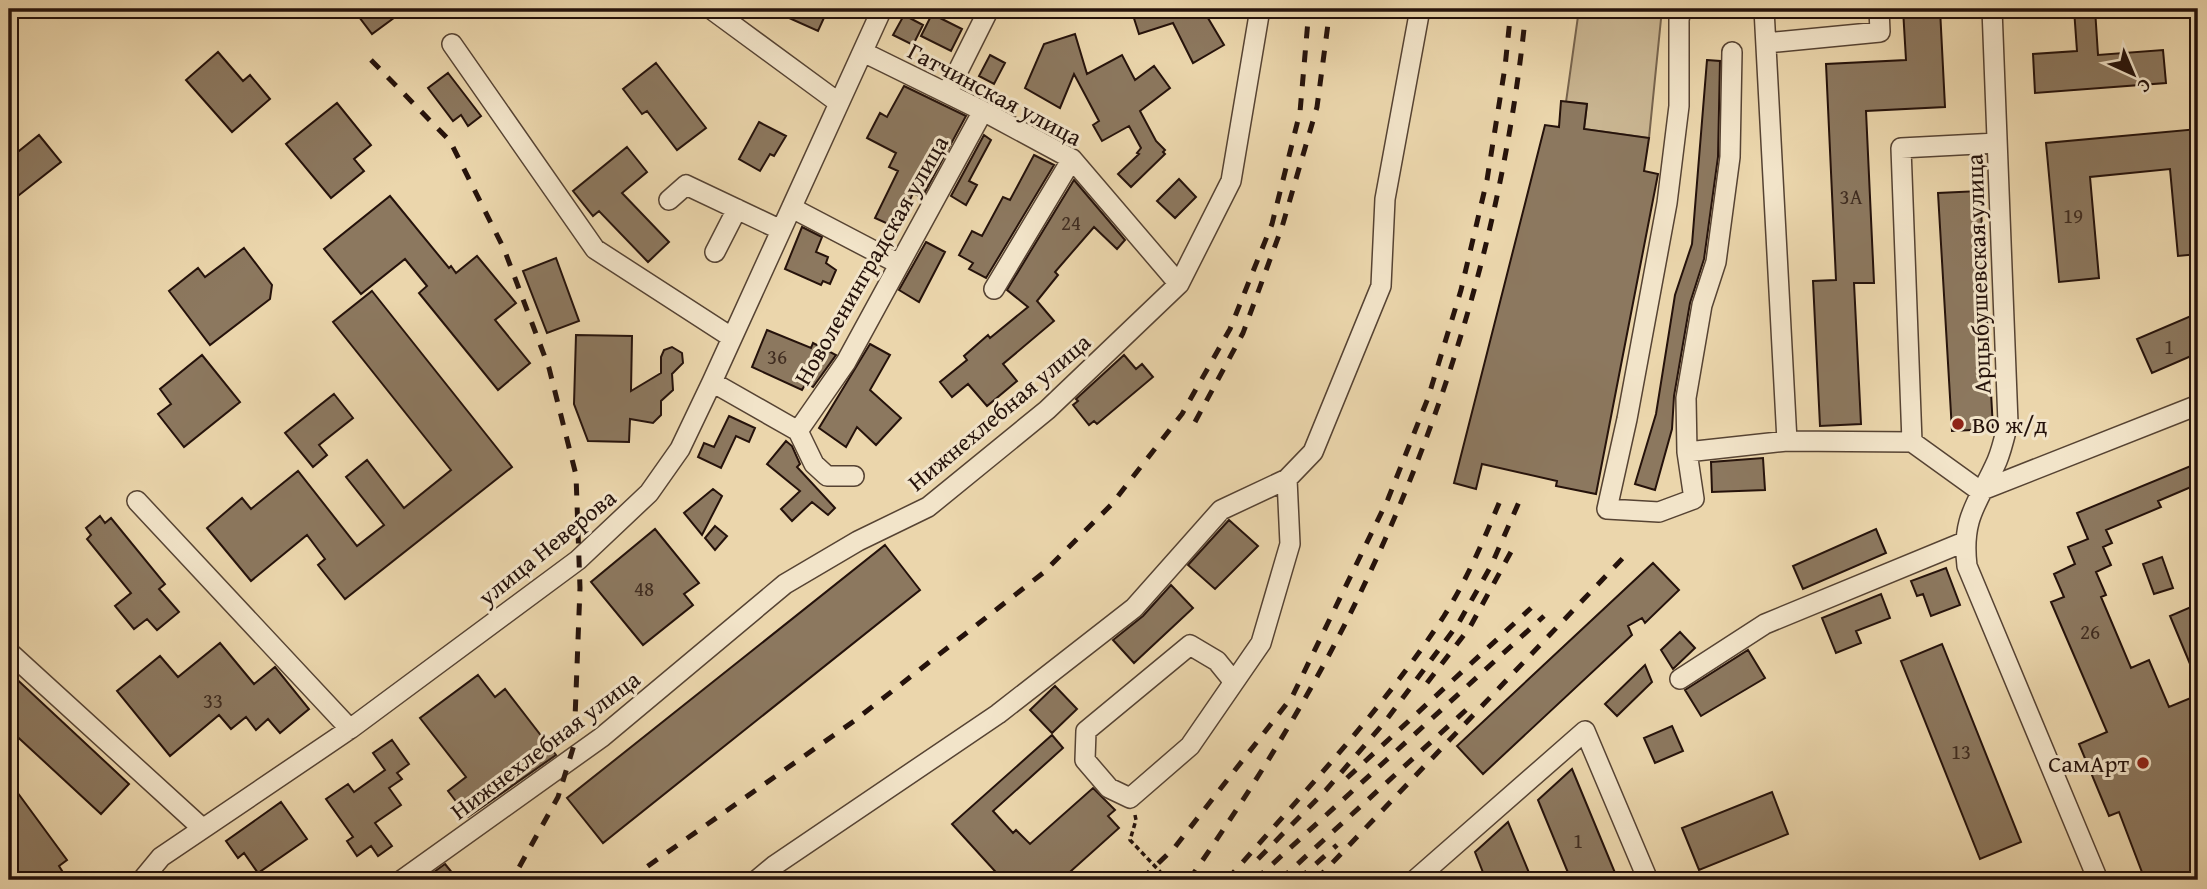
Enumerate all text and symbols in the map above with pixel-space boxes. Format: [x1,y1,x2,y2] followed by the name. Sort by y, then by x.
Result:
[902,33,1089,155] street label: Гатчинская улица
[2098,38,2168,108] north arrow
[2131,72,2158,100] text: С
[785,128,957,391] street label: Новоленинградская улица
[1956,153,2000,395] street label: Арцыбушевская улица
[1840,181,1863,212] house number: 3А
[2063,200,2083,231] house number: 19
[1061,207,1081,238] house number: 24
[900,324,1099,499] street label: Нижнехлебная улица
[2164,331,2174,362] house number: 1
[767,341,787,372] house number: 36
[1972,407,2047,442] place label: ВО ж/д
[1950,416,1966,432] marker: ВО ж/д
[470,480,624,614] street label: улица Неверова
[634,573,654,604] house number: 48
[2080,616,2100,647] house number: 26
[443,662,648,828] street label: Нижнехлебная улица
[203,685,223,716] house number: 33
[1951,736,1971,767] house number: 13
[2048,746,2129,781] place label: СамАрт
[2135,755,2151,771] marker: СамАрт
[1573,825,1583,856] house number: 1

